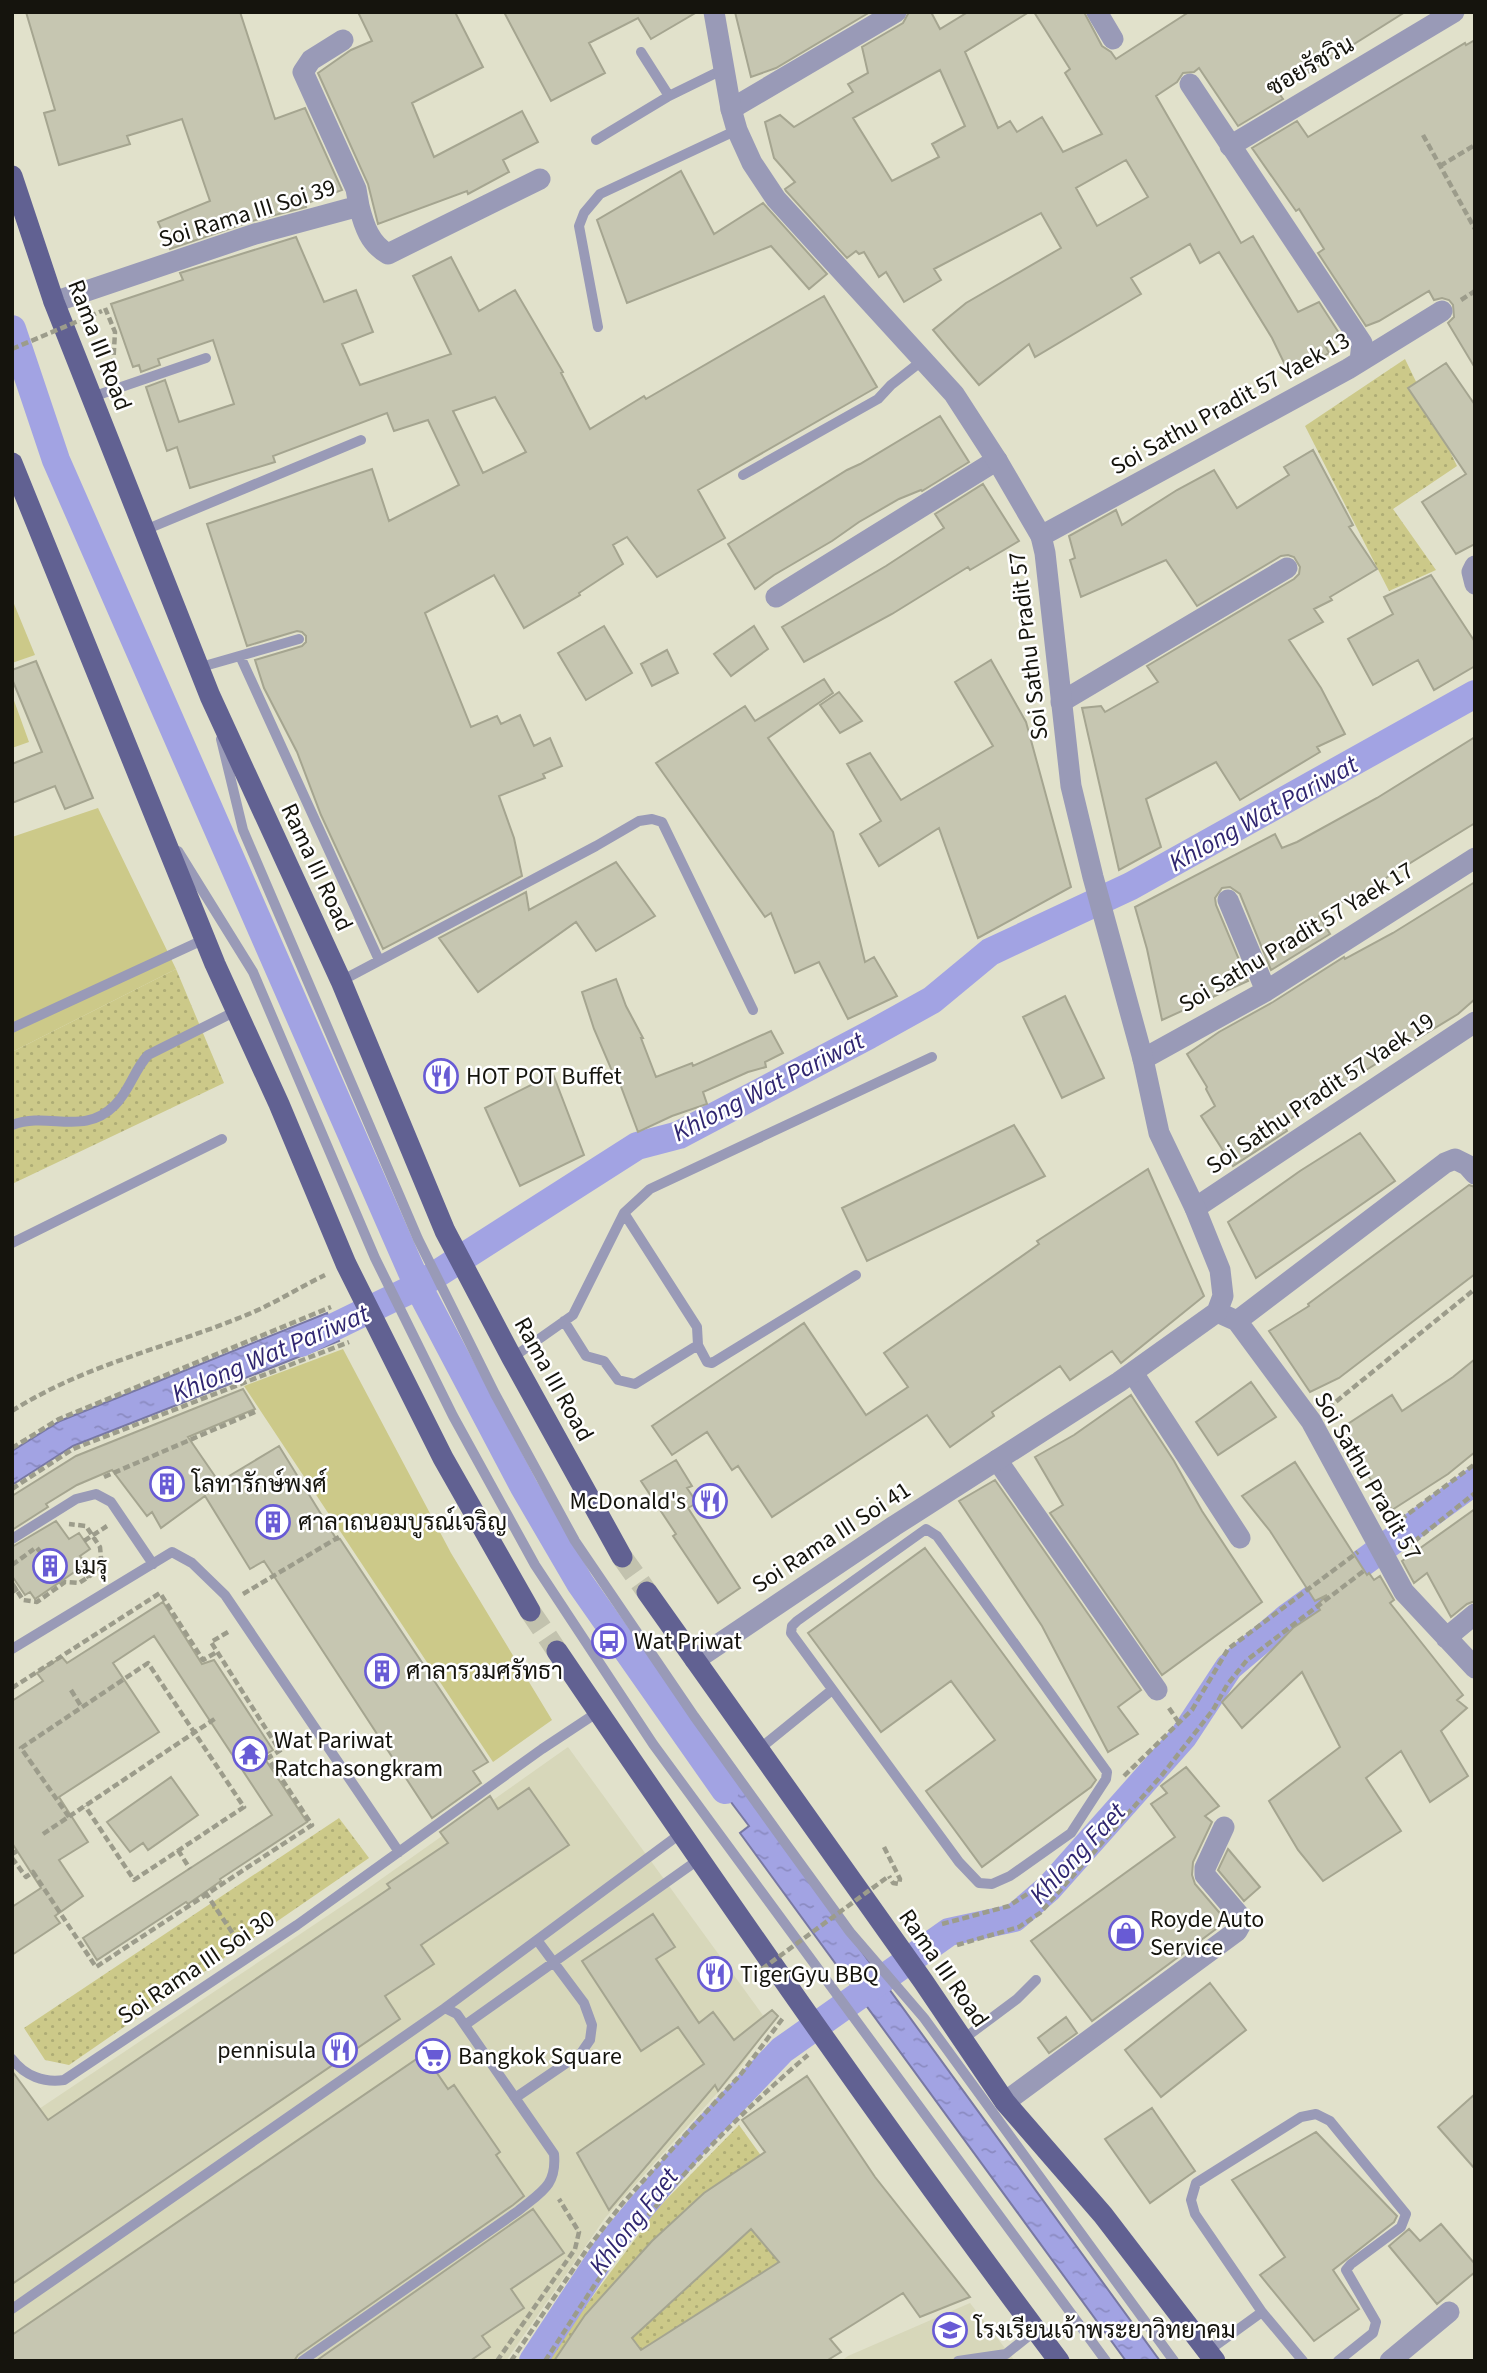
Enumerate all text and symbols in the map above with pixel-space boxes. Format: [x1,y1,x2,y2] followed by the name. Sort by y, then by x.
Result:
[1260,27,1361,106] street label: ซอยรัชวิน
[154,170,340,257] street label: Soi Rama III Soi 39
[59,275,141,416] street label: Rama III Road
[1104,323,1356,484] street label: Soi Sathu Pradit 57 Yaek 13
[1000,550,1057,742] street label: Soi Sathu Pradit 57
[1162,746,1365,881] water label: Khlong Wat Pariwat
[272,797,362,937] street label: Rama III Road
[1172,853,1420,1022] street label: Soi Sathu Pradit 57 Yaek 17
[1199,1004,1441,1183] street label: Soi Sathu Pradit 57 Yaek 19
[666,1022,871,1151] water label: Khlong Wat Pariwat
[422,1057,460,1095] restaurant icon: HOT POT Buffet
[466,1059,622,1094] place label: HOT POT Buffet
[166,1295,375,1412] water label: Khlong Wat Pariwat
[505,1311,602,1448] street label: Rama III Road
[1305,1385,1430,1567] street label: Soi Sathu Pradit 57
[148,1465,186,1503] building icon: โลทารักษ์พงศ์
[190,1467,327,1502] place label: โลทารักษ์พงศ์
[745,1473,918,1602] street label: Soi Rama III Soi 41
[691,1482,729,1520] restaurant icon: McDonald's
[570,1484,686,1519] place label: McDonald's
[254,1503,292,1541] building icon: ศาลาถนอมบูรณ์เจริญ
[298,1505,507,1540] place label: ศาลาถนอมบูรณ์เจริญ
[31,1547,69,1585] building icon: เมรุ
[74,1549,108,1584] place label: เมรุ
[590,1622,628,1660] bus stop icon: Wat Priwat
[634,1624,742,1659] place label: Wat Priwat
[363,1652,401,1690] building icon: ศาลารวมศรัทธา
[406,1654,563,1689] place label: ศาลารวมศรัทธา
[274,1723,443,1786] place label: Wat Pariwat Ratchasongkram
[231,1735,269,1773] temple icon: Wat Pariwat Ratchasongkram
[1021,1794,1135,1912] water label: Khlong Faet
[111,1902,282,2033] street label: Soi Rama III Soi 30
[890,1902,997,2035] street label: Rama III Road
[1150,1902,1264,1965] place label: Royde Auto Service
[1107,1914,1145,1952] shop icon: Royde Auto Service
[696,1955,734,1993] restaurant icon: TigerGyu BBQ
[740,1957,879,1992] place label: TigerGyu BBQ
[321,2031,359,2069] restaurant icon: pennisula
[217,2033,316,2068] place label: pennisula
[414,2037,452,2075] supermarket icon: Bangkok Square
[458,2039,622,2074] place label: Bangkok Square
[580,2159,687,2283] water label: Khlong Faet
[931,2311,969,2349] school or university icon: โรงเรียนเจ้าพระยาวิทยาคม
[972,2313,1236,2348] place label: โรงเรียนเจ้าพระยาวิทยาคม

